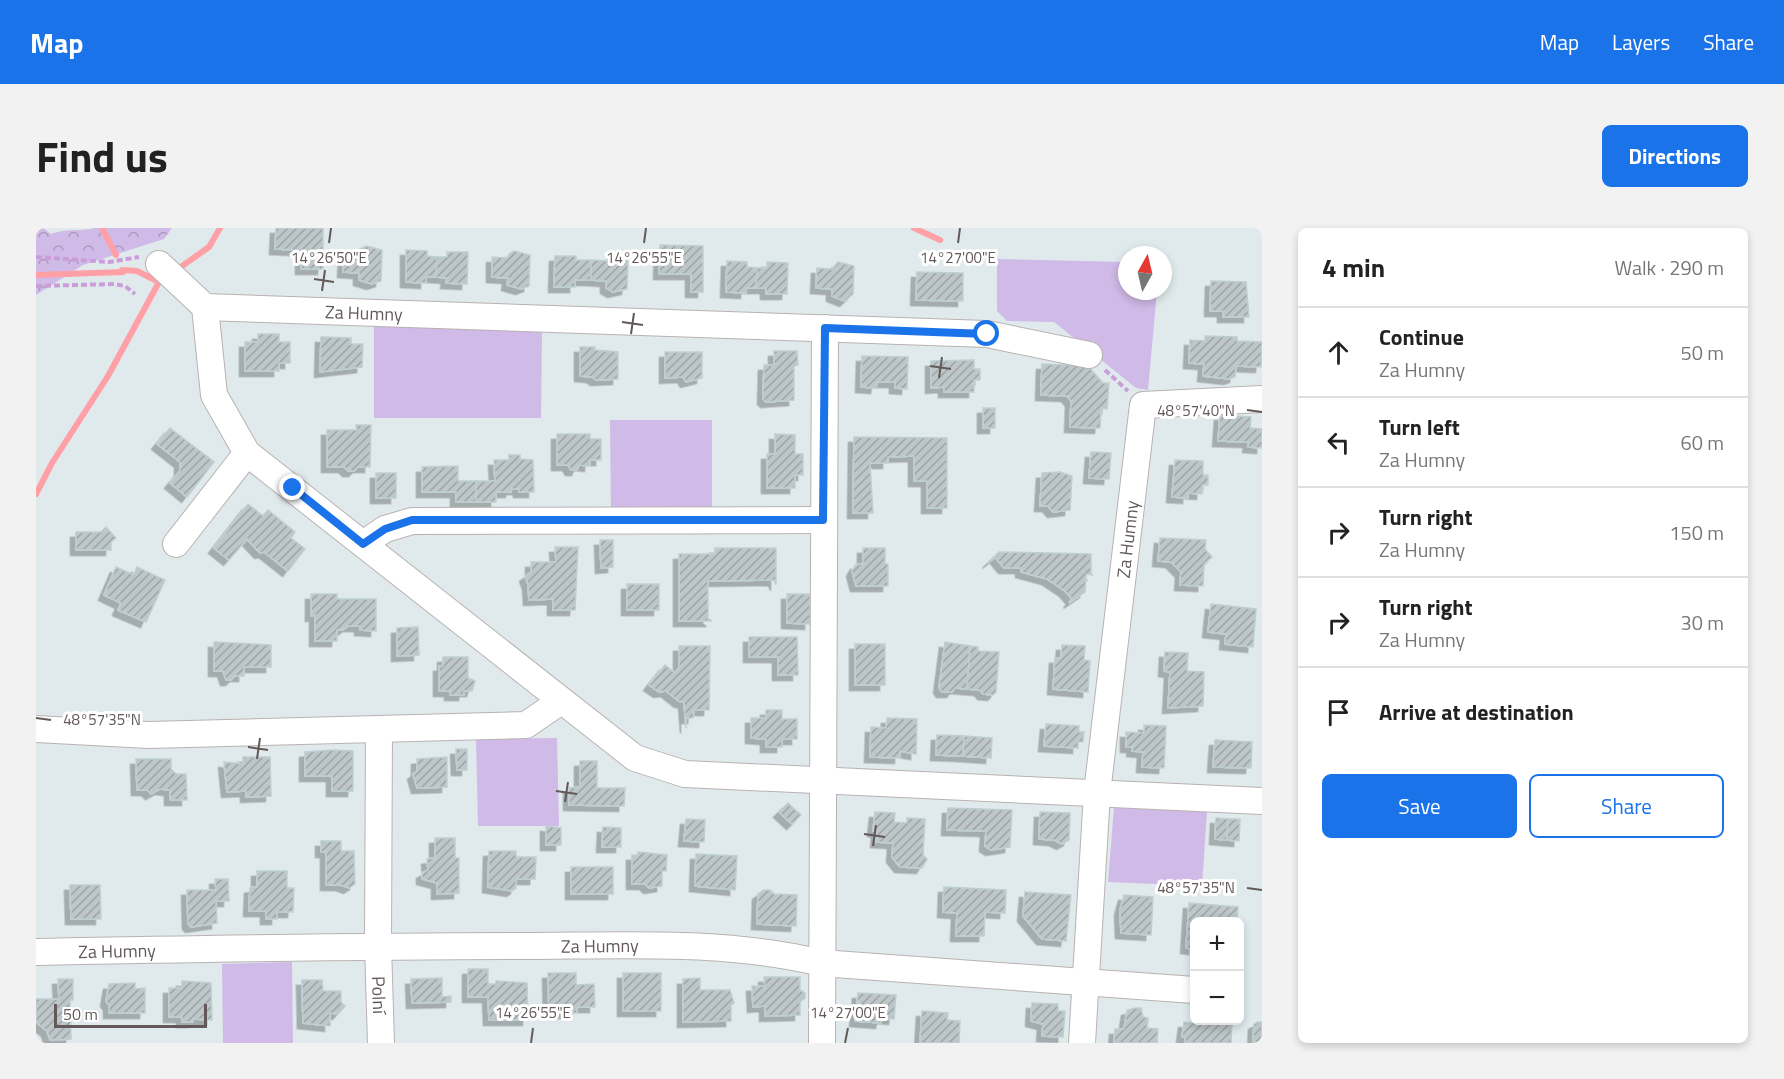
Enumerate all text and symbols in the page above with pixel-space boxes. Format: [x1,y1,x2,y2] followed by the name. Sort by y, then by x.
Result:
[30,21,84,64] text: Map
[1540,26,1579,58] text: Map
[1612,26,1670,58] text: Layers
[1703,26,1754,58] text: Share
[36,124,168,188] text: Find us
[1602,125,1748,187] button: Directions
[291,246,367,269] text: 14°26'50"E
[606,246,682,269] text: 14°26'55"E
[920,246,996,269] text: 14°27'00"E
[1118,246,1172,300] north arrow
[1322,248,1385,287] text: 4 min
[1615,252,1724,283] text: Walk · 290 m
[325,298,403,327] street label: Za Humny
[973,320,999,346] route start
[1379,320,1464,354] text: Continue
[1322,336,1355,369] icon: ahead
[1680,337,1724,368] text: 50 m
[1379,354,1465,385] text: Za Humny
[1157,399,1235,422] text: 48°57'40"N
[1379,410,1460,444] text: Turn left
[1322,426,1355,459] icon: left
[1680,427,1724,458] text: 60 m
[1379,444,1465,475] text: Za Humny
[279,474,305,500] route end
[1109,499,1145,579] street label: Za Humny
[1379,500,1473,534] text: Turn right
[1322,516,1355,549] icon: right
[1669,517,1724,548] text: 150 m
[1379,534,1465,565] text: Za Humny
[1379,590,1473,624] text: Turn right
[1322,606,1355,639] icon: right
[1680,607,1724,638] text: 30 m
[1379,624,1465,655] text: Za Humny
[1379,695,1574,729] text: Arrive at destination
[1322,696,1355,729] icon: arrive
[63,708,141,731] text: 48°57'35"N
[1322,774,1517,838] button: Save
[1529,774,1724,838] button: Share
[1157,876,1235,899] text: 48°57'35"N
[1190,917,1244,1025] map controls
[1190,917,1244,971] button: +
[561,932,639,959] street label: Za Humny
[78,936,156,965] street label: Za Humny
[1190,971,1244,1025] button: −
[365,976,394,1016] street label: Polní
[54,1001,207,1028] scale bar
[495,1001,571,1024] text: 14°26'55"E
[810,1001,886,1024] text: 14°27'00"E
[63,1002,98,1026] text: 50 m

